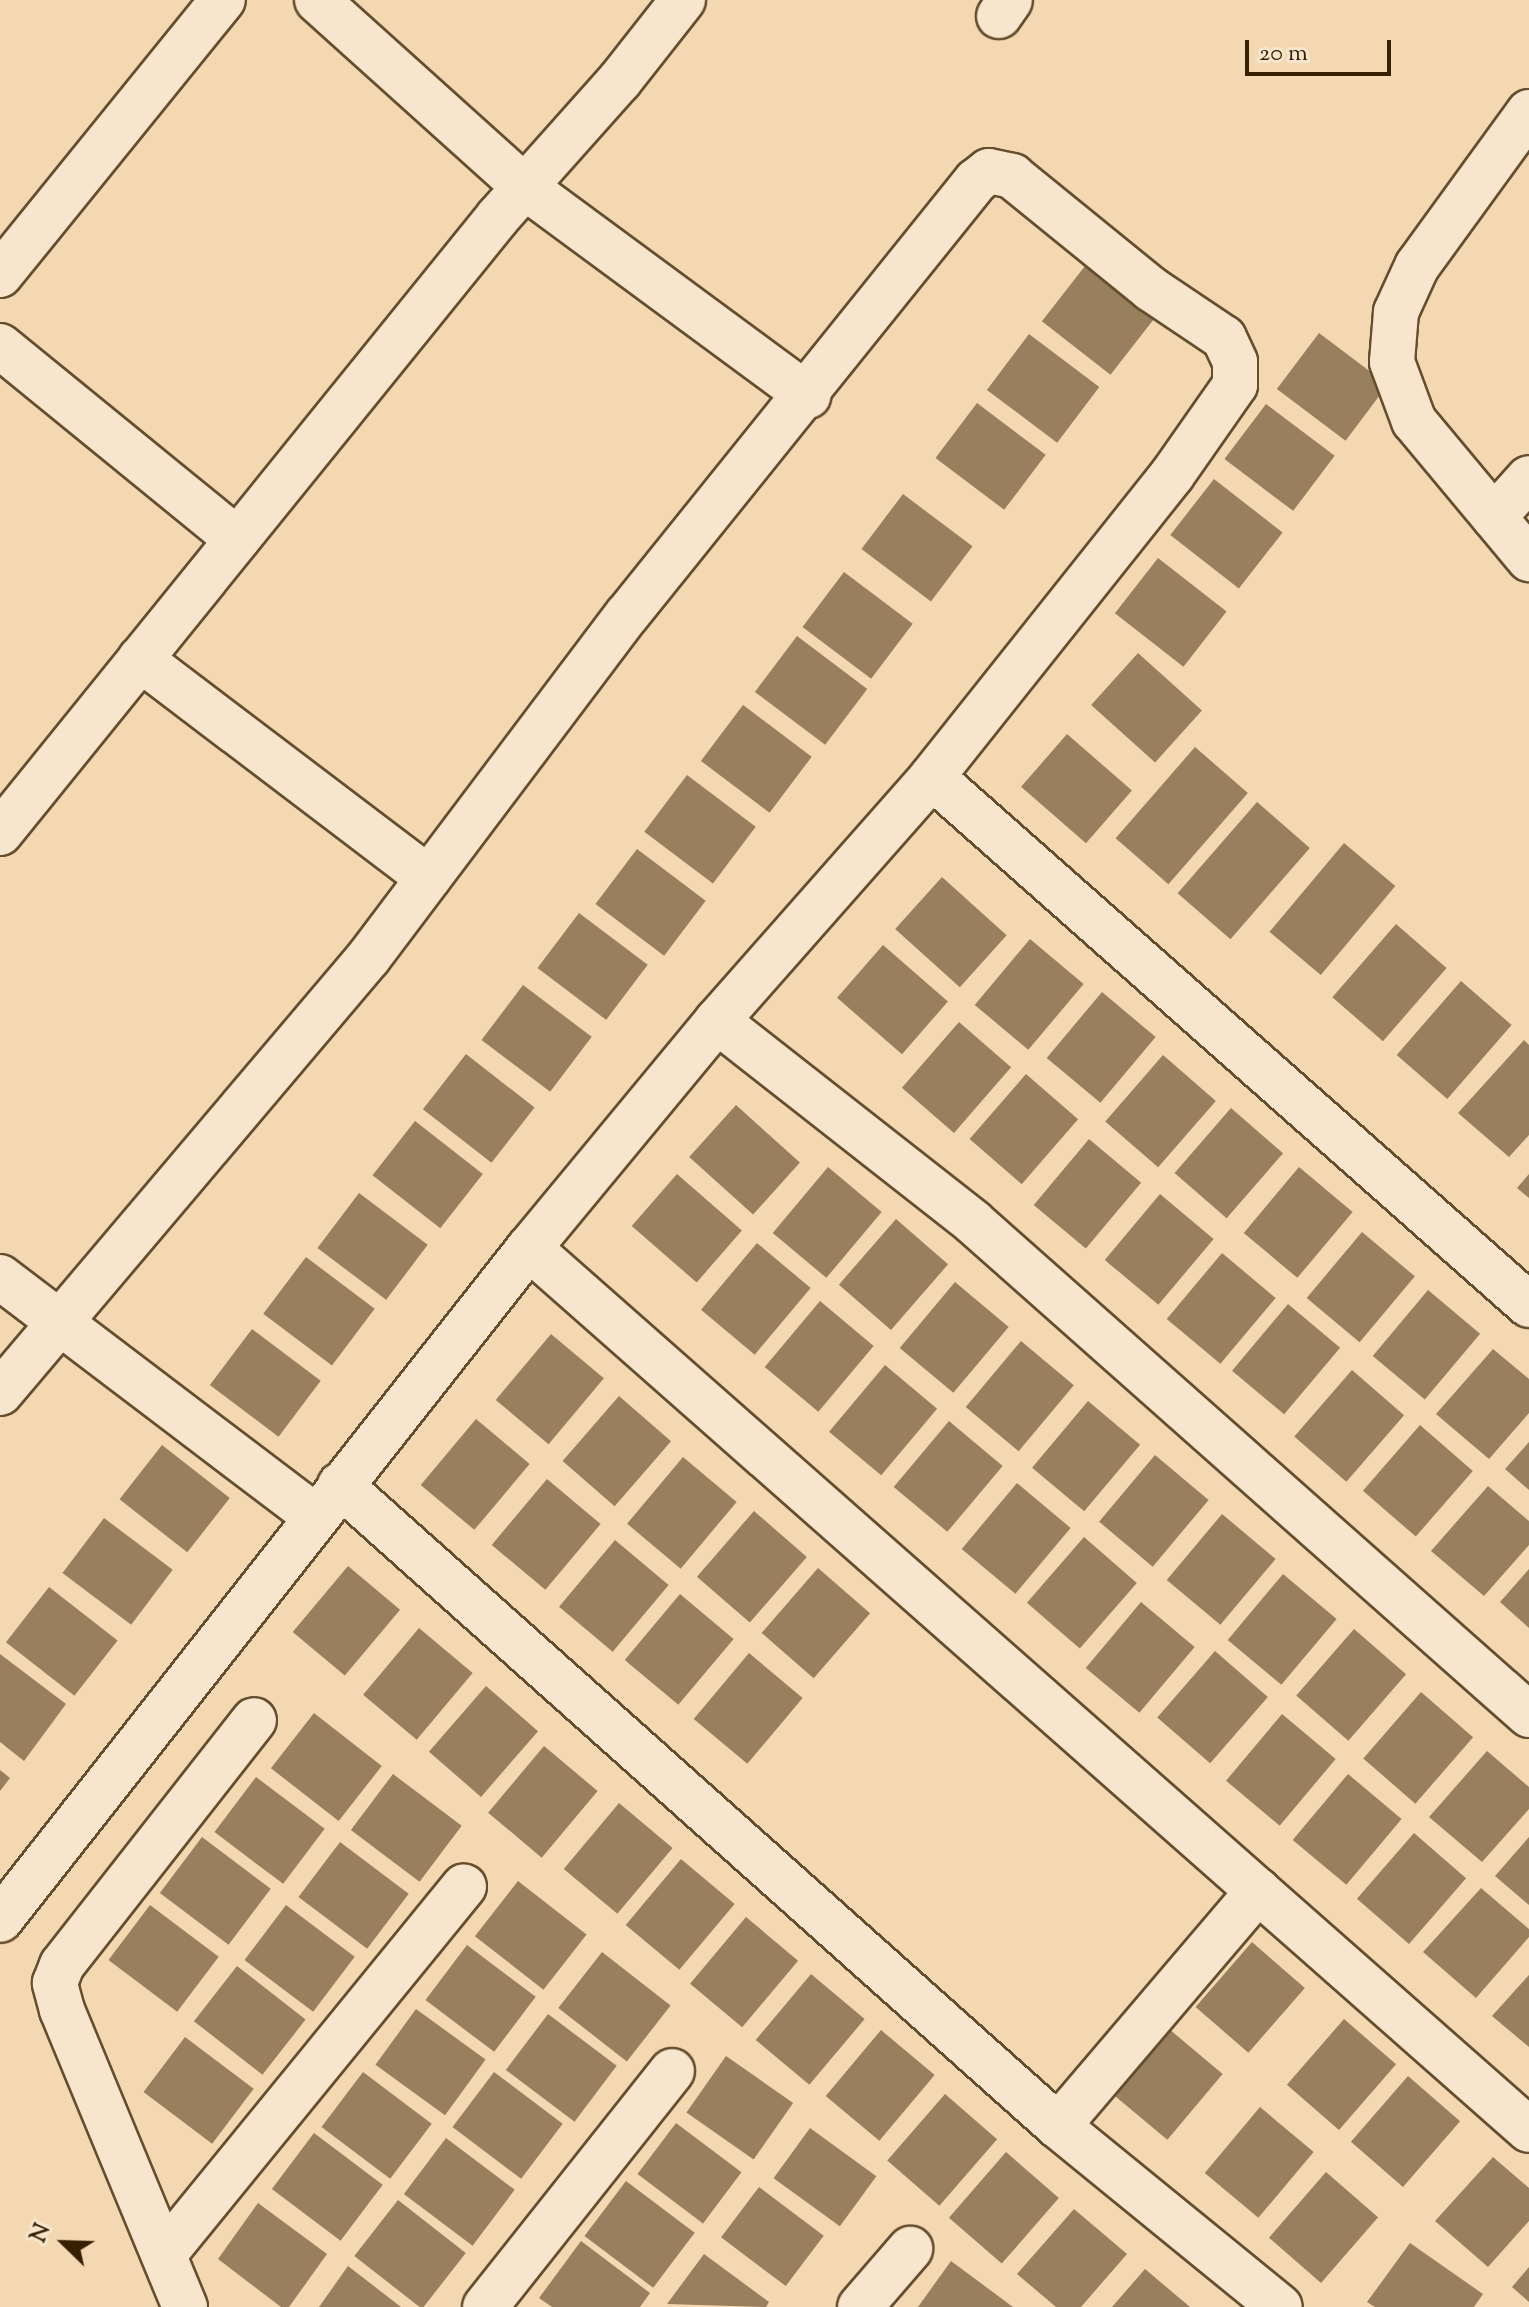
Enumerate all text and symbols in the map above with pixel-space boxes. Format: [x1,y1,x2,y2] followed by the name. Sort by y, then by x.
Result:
[1249,24,1395,74] scale bar
[1259,37,1308,71] text: 20 m
[24,2203,104,2283] north arrow
[24,2219,60,2248] text: N

